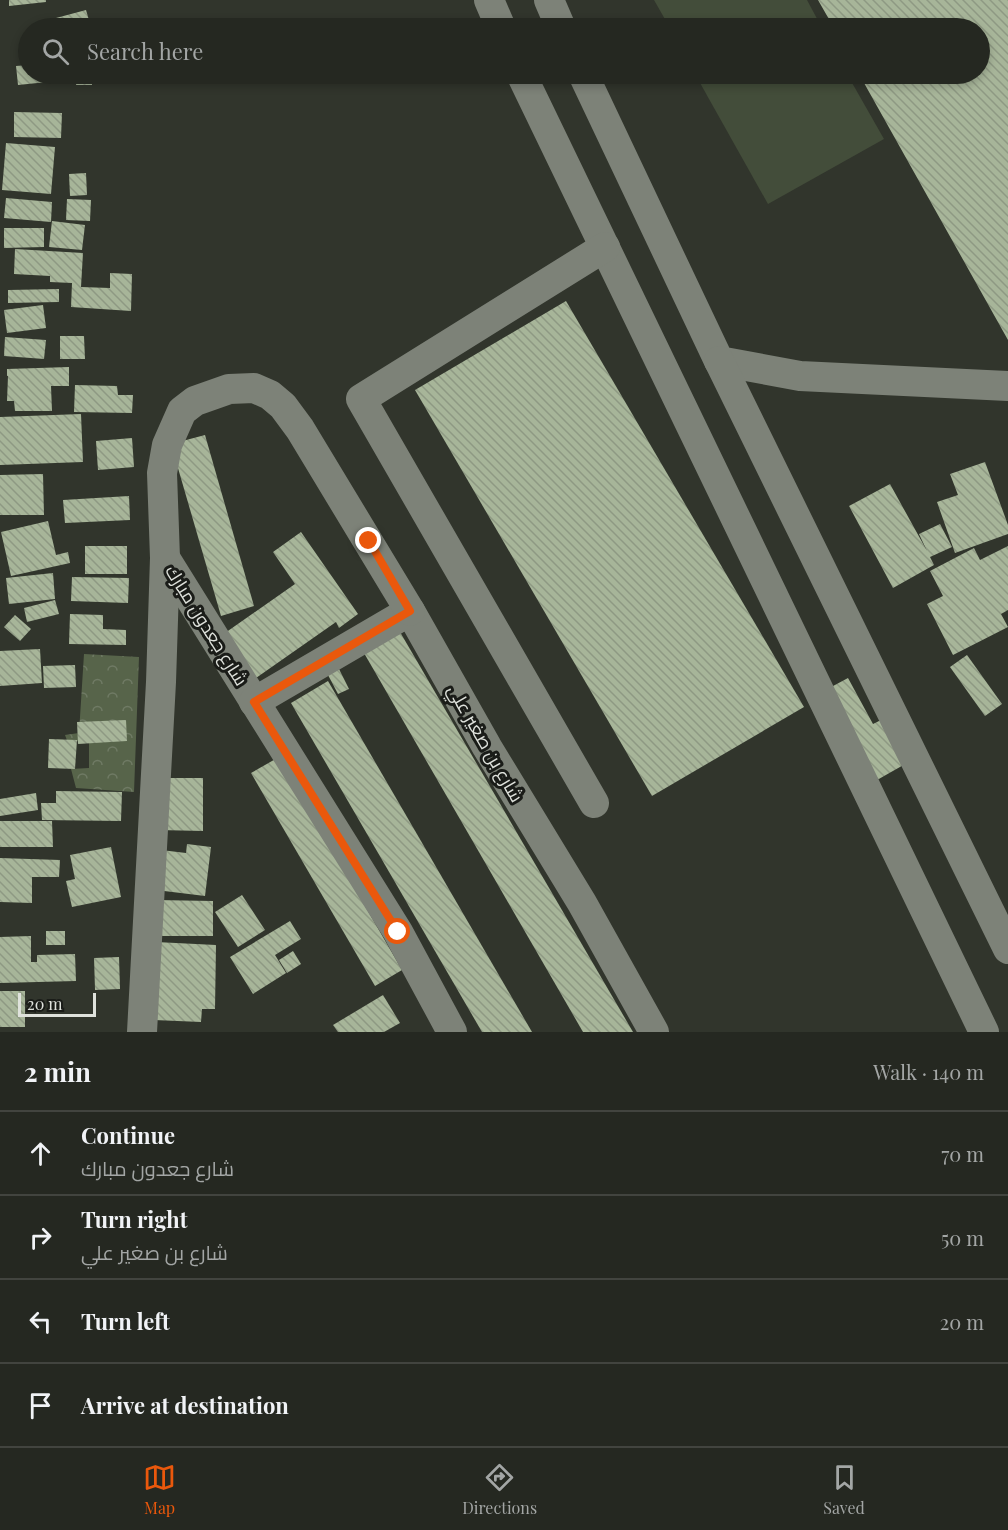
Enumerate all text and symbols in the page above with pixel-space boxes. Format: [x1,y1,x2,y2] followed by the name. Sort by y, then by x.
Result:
[18,18,990,84] search box
[39,35,72,68] icon: search
[87,36,203,66] text: Search here
[355,527,381,553] route end
[159,560,254,690] street label: شارع جعدون مبارك
[440,680,529,808] street label: شارع بن صغير علي
[384,918,410,944] route start
[18,990,96,1018] scale bar
[27,993,62,1014] text: 20 m
[24,1054,91,1089] text: 2 min
[873,1058,984,1085] text: Walk · 140 m
[81,1120,175,1150] text: Continue
[24,1137,57,1170] icon: ahead
[941,1140,984,1167] text: 70 m
[81,1154,234,1181] text: شارع جعدون مبارك
[81,1204,187,1234] text: Turn right
[24,1221,57,1254] icon: right
[941,1224,984,1251] text: 50 m
[81,1238,228,1265] text: شارع بن صغير علي
[24,1305,57,1338] icon: left
[81,1306,170,1336] text: Turn left
[940,1308,984,1335] text: 20 m
[24,1389,57,1422] icon: arrive
[81,1390,289,1420] text: Arrive at destination
[143,1461,176,1518] tab: Map
[462,1461,537,1518] tab: Directions
[823,1461,865,1518] tab: Saved

